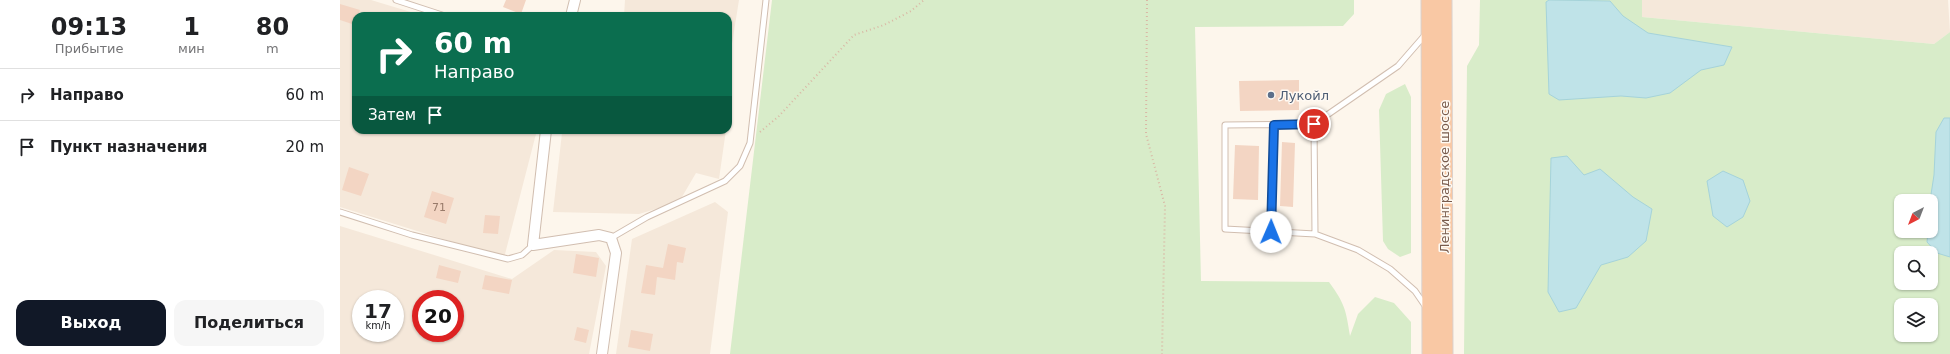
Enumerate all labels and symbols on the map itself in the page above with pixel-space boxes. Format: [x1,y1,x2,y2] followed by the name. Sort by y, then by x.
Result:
[1279,88,1329,103] place label: Лукойл
[1266,90,1276,100] marker: Лукойл
[1437,101,1452,253] street label: Ленинградское шоссе
[1297,107,1331,141] pin
[1894,194,1938,238] north arrow
[432,201,446,214] house number: 71
[1250,211,1292,253] position arrow
[412,290,464,342] speed limit sign: 20

